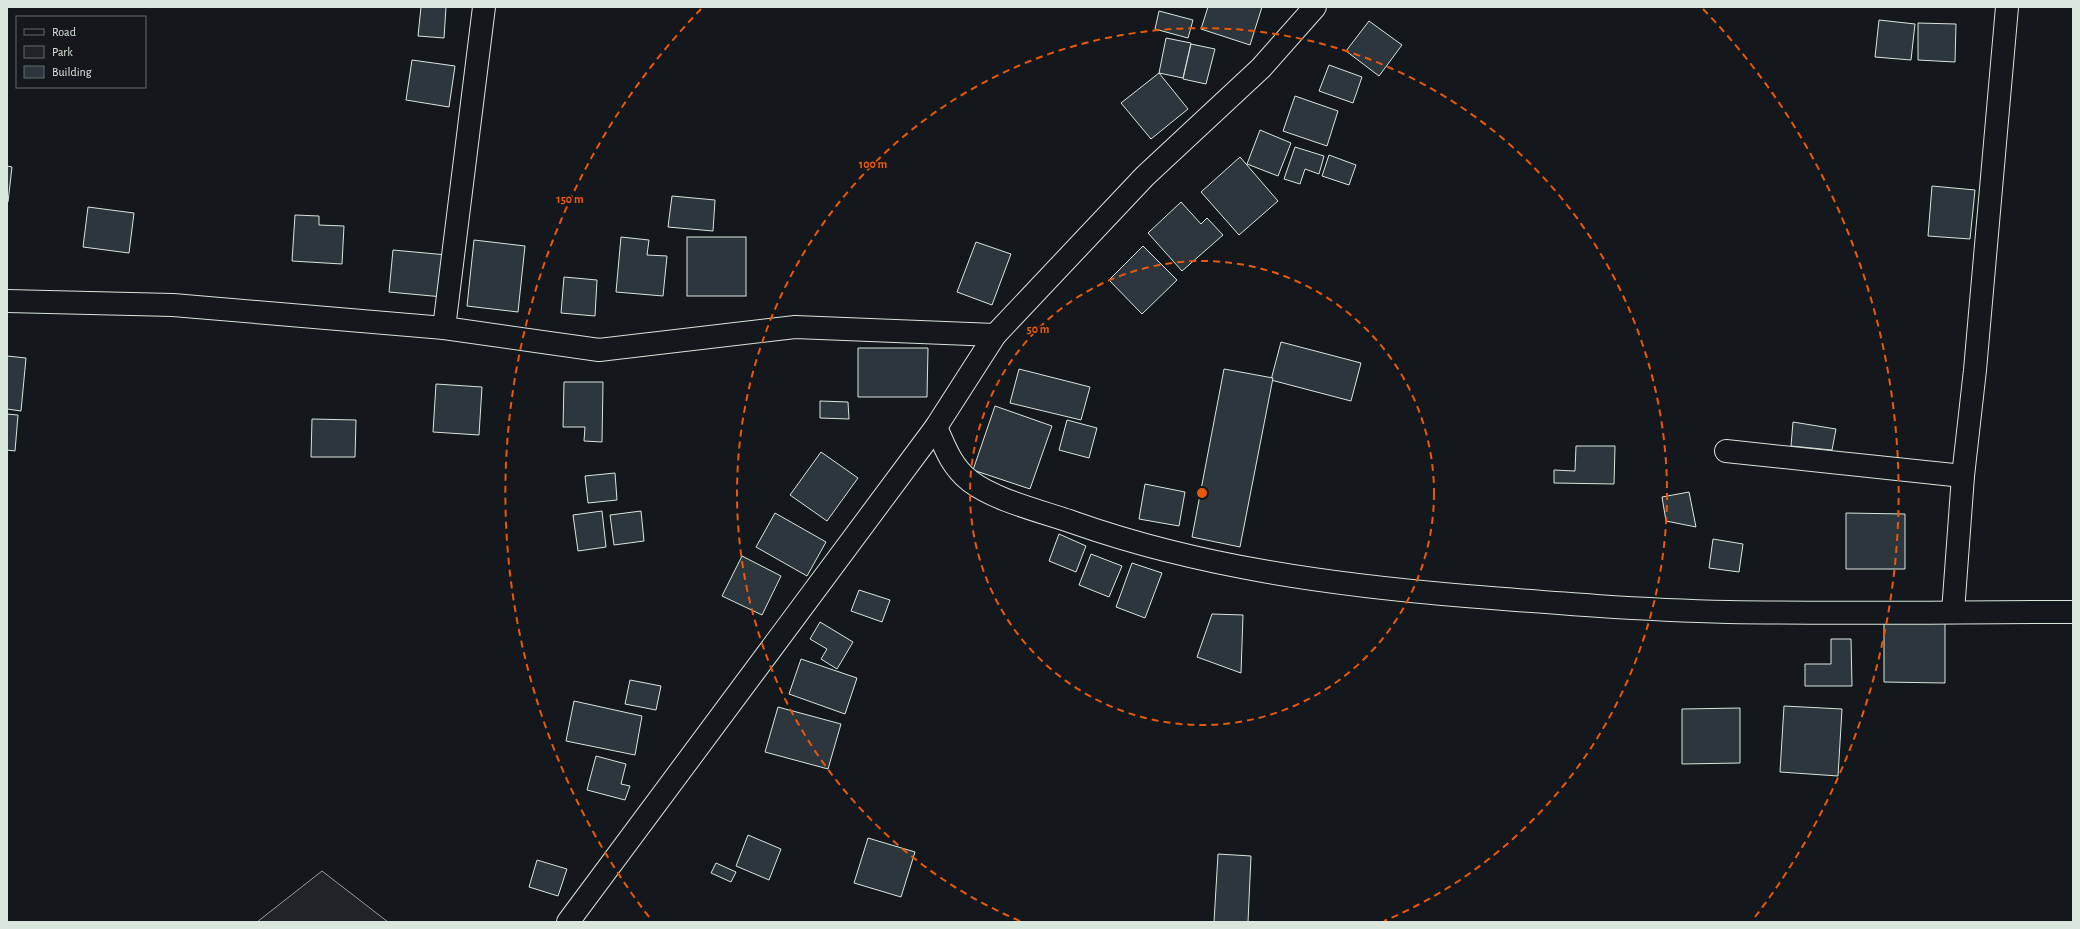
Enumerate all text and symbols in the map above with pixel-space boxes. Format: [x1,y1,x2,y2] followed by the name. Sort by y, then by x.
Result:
[16,16,146,88] legend
[52,26,76,38] text: Road
[52,46,73,58] text: Park
[52,66,92,78] text: Building
[859,158,887,170] text: 100 m
[556,193,584,205] text: 150 m
[1027,323,1050,335] text: 50 m
[1195,486,1209,500] centre of rings

